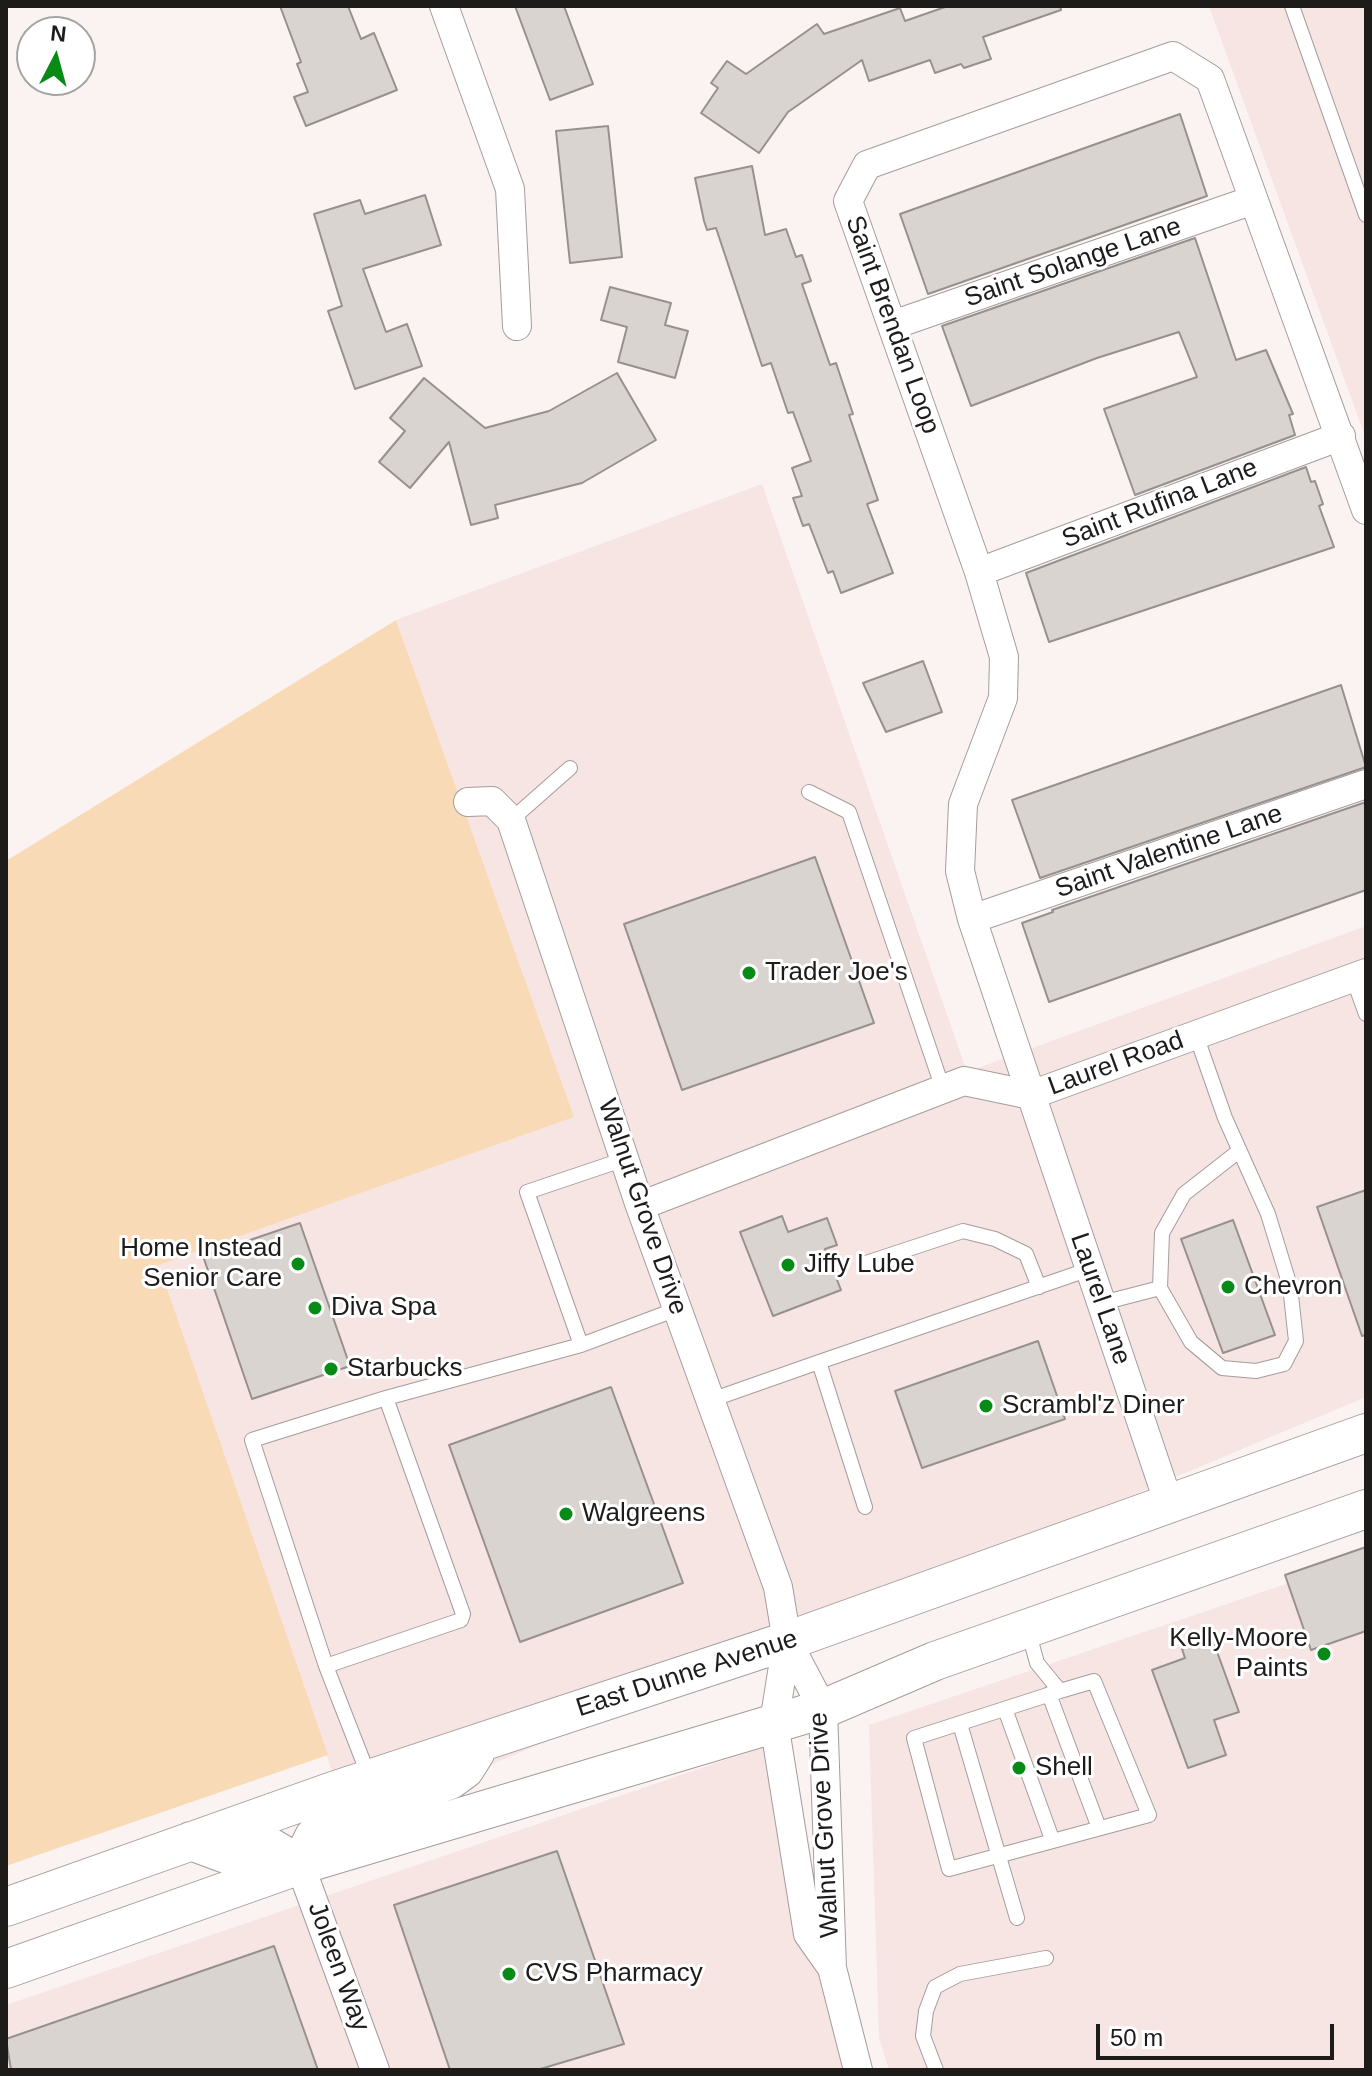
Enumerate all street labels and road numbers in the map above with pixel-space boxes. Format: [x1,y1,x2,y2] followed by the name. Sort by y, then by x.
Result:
[961,211,1185,315] street label: Saint Solange Lane
[838,212,946,438] street label: Saint Brendan Loop
[1058,452,1262,556] street label: Saint Rufina Lane
[1051,799,1287,905] street label: Saint Valentine Lane
[1044,1025,1188,1103] street label: Laurel Road
[590,1095,694,1319] street label: Walnut Grove Drive
[1063,1229,1137,1369] street label: Laurel Lane
[572,1624,802,1724] street label: East Dunne Avenue
[804,1711,846,1939] street label: Walnut Grove Drive
[300,1898,376,2036] street label: Joleen Way

